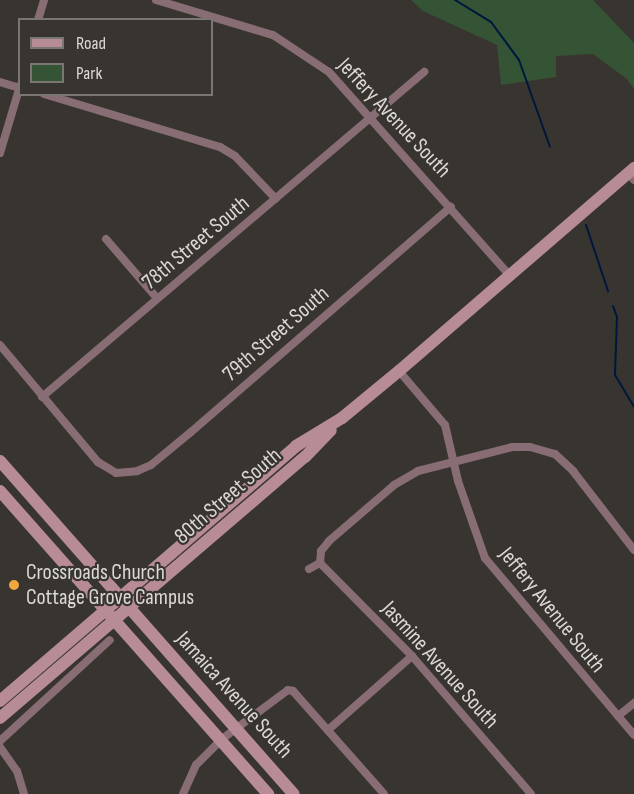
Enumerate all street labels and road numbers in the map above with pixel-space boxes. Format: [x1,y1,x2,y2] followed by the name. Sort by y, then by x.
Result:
[332,53,456,183] street label: Jeffery Avenue South
[137,191,255,295] street label: 78th Street South
[217,281,335,387] street label: 79th Street South
[169,442,287,550] street label: 80th Street South
[493,542,611,678] street label: Jeffery Avenue South
[376,596,504,734] street label: Jasmine Avenue South
[170,626,298,764] street label: Jamaica Avenue South

